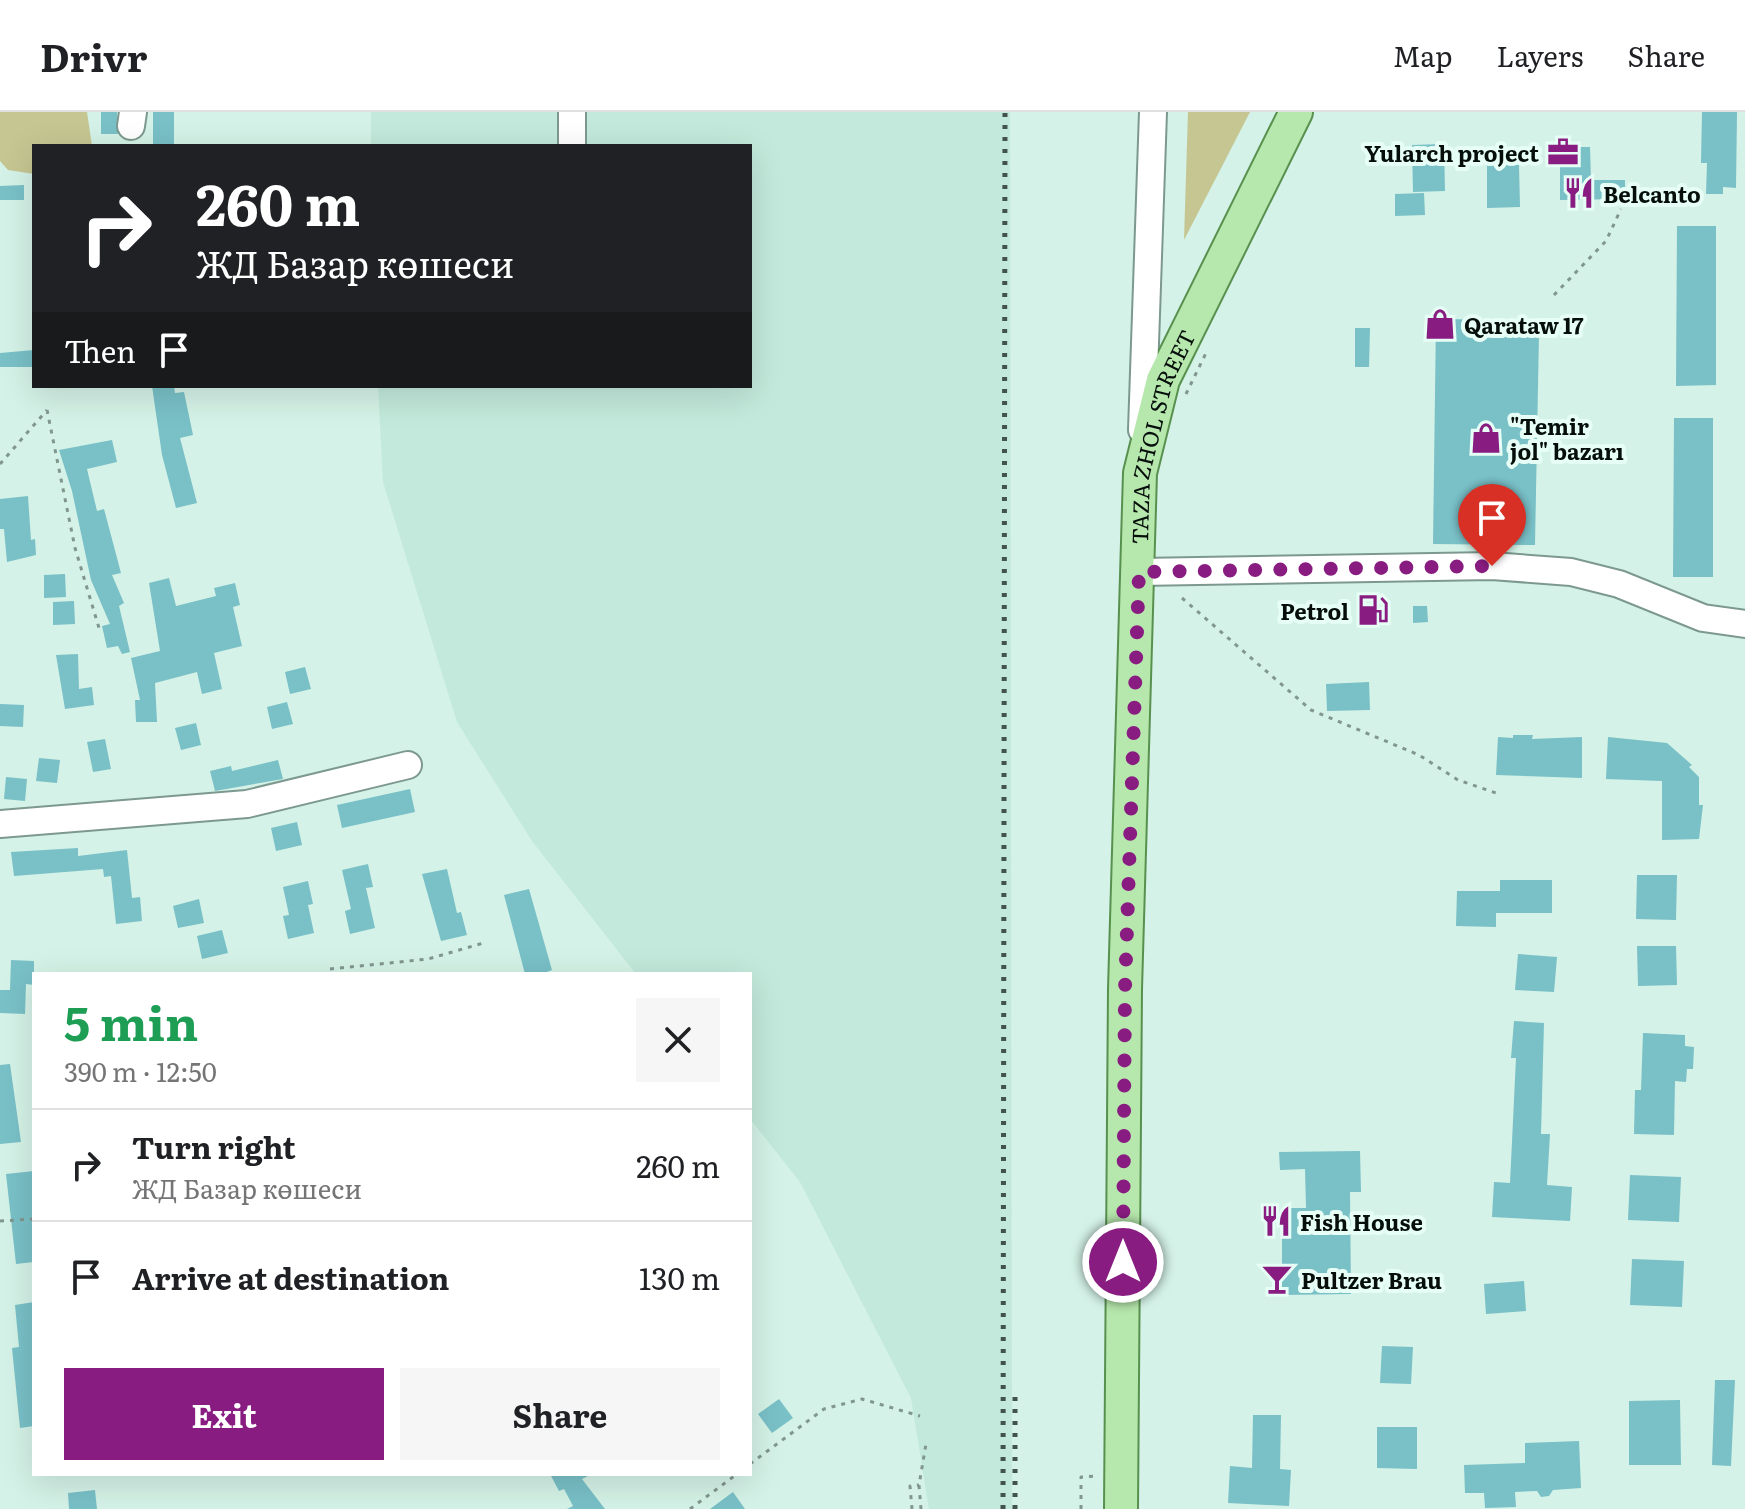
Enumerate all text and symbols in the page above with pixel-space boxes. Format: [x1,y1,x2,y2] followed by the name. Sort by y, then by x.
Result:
[40,27,147,84] text: Drivr
[1393,34,1452,76] text: Map
[1496,34,1583,76] text: Layers
[1627,34,1705,76] text: Share
[1546,135,1580,169] office icon: Yularch project
[1365,136,1539,169] place label: Yularch project
[196,160,360,243] text: 260 m
[64,176,168,280] icon: right
[1562,176,1596,210] restaurant icon: Belcanto
[1603,177,1701,210] place label: Belcanto
[196,236,514,289] text: ЖД Базар көшеси
[1423,307,1457,341] shop icon: Qarataw 17
[1464,308,1584,341] place label: Qarataw 17
[1121,323,1202,545] street label: TAZA ZHOL STREET
[64,328,136,372] text: Then
[152,328,196,372] icon: arrive
[1510,409,1624,467] place label: "Temir jol" bazarı
[1469,421,1503,455] shop icon: "Temir jol" bazarı
[1458,484,1526,566] pin
[1470,496,1514,540] icon: arrive
[1356,593,1390,627] fuel station icon: Petrol
[1280,594,1349,627] place label: Petrol
[64,985,198,1056] text: 5 min
[636,998,720,1082] button: close
[64,1051,217,1090] text: 390 m · 12:50
[132,1124,296,1168] text: Turn right
[64,1143,108,1187] icon: right
[636,1143,720,1187] text: 260 m
[132,1168,362,1207] text: ЖД Базар көшеси
[1259,1204,1293,1238] restaurant icon: Fish House
[1300,1205,1423,1238] place label: Fish House
[1081,1220,1165,1304] position arrow
[64,1255,108,1299] icon: arrive
[132,1255,449,1299] text: Arrive at destination
[639,1255,720,1299] text: 130 m
[1260,1262,1294,1296] bar icon: Pultzer Brau
[1301,1263,1442,1296] place label: Pultzer Brau
[64,1368,384,1460] button: Exit
[400,1368,720,1460] button: Share

